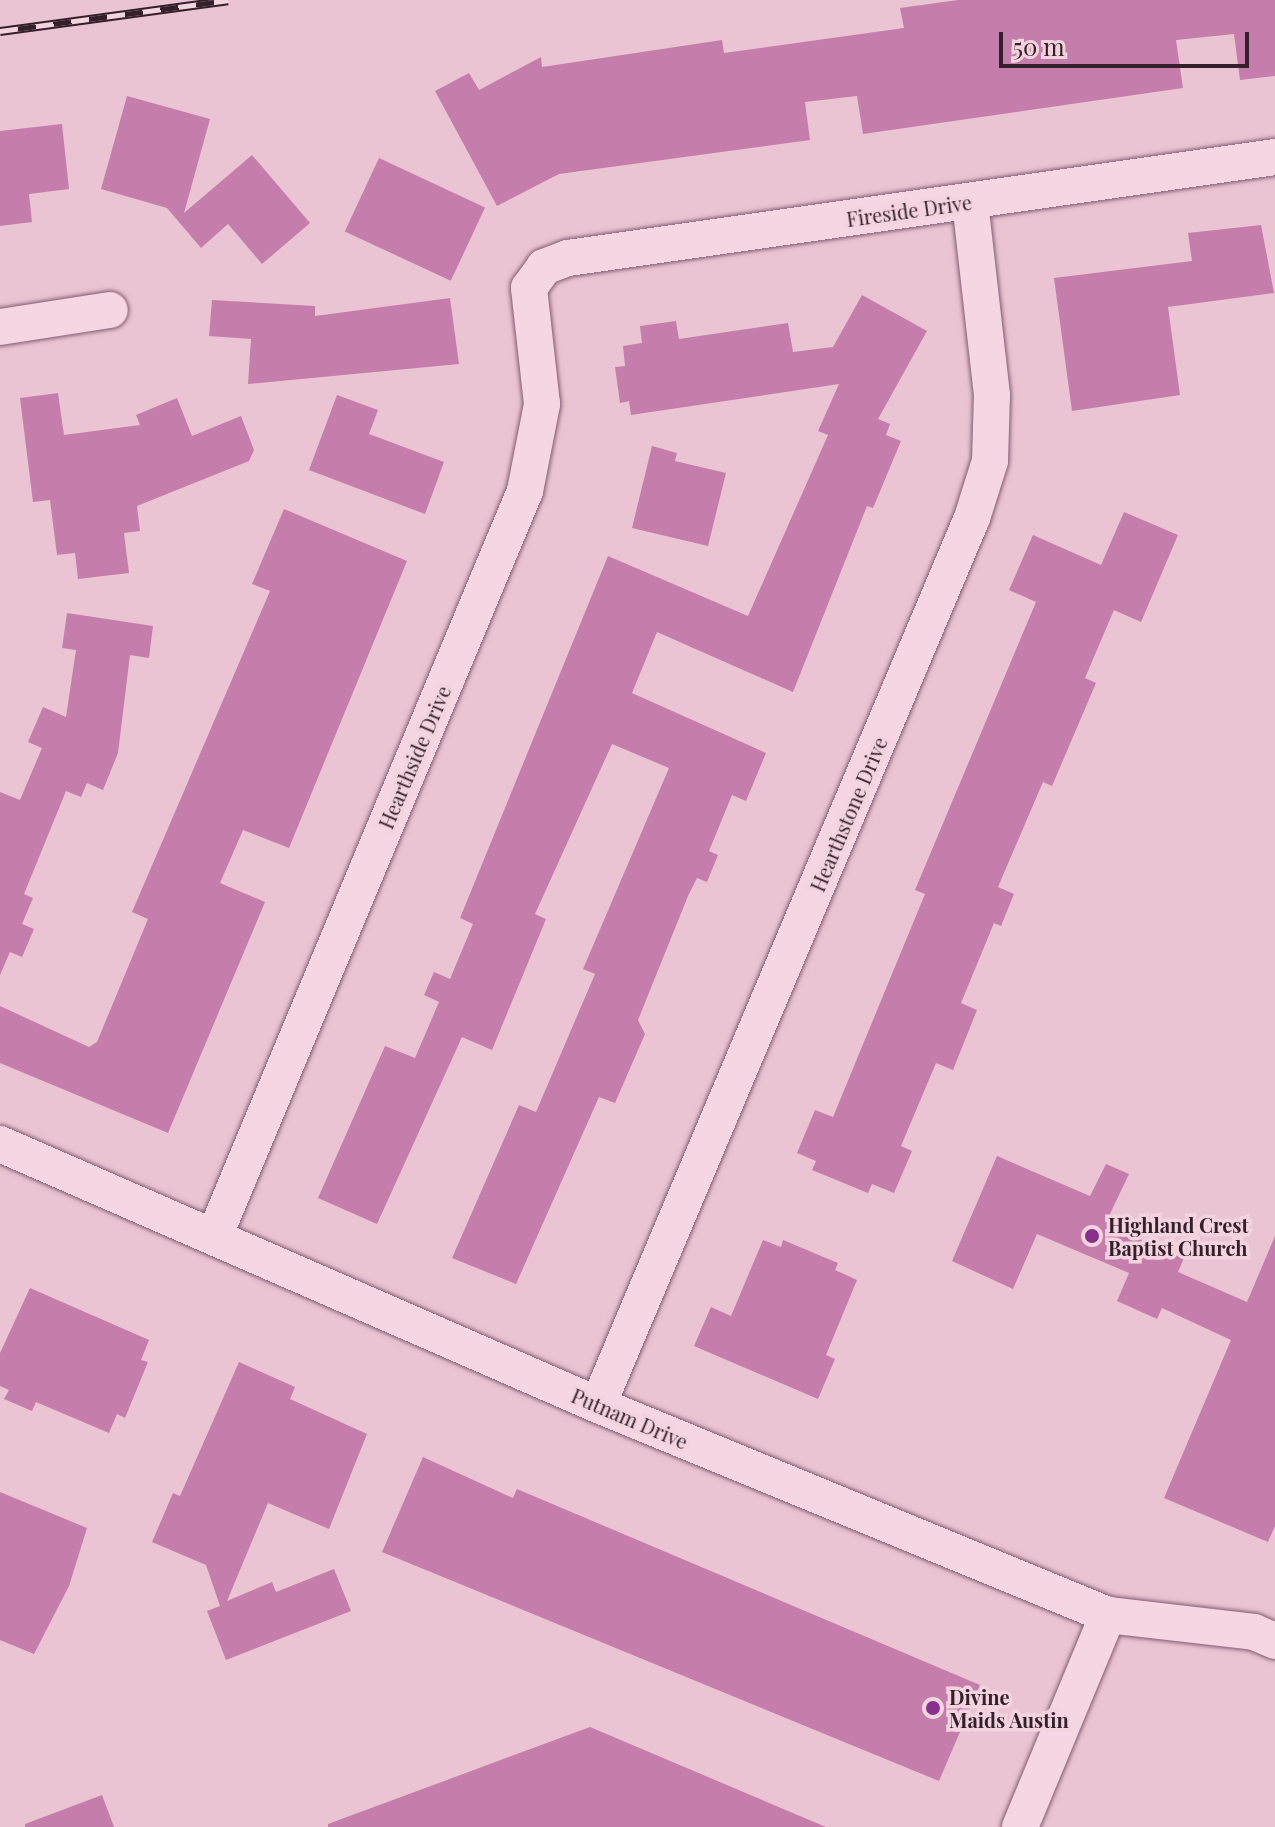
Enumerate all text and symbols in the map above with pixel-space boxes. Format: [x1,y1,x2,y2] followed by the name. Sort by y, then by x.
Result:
[1003,16,1253,66] scale bar
[1013,30,1065,62] text: 50 m
[845,189,973,231] street label: Fireside Drive
[373,682,455,832] street label: Hearthside Drive
[805,733,891,895] street label: Hearthstone Drive
[1108,1212,1249,1259] place label: Highland Crest Baptist Church
[1083,1227,1101,1245] marker: Highland Crest Baptist Church
[568,1383,692,1453] street label: Putnam Drive
[949,1684,1070,1731] place label: Divine Maids Austin
[924,1699,942,1717] marker: Divine Maids Austin

